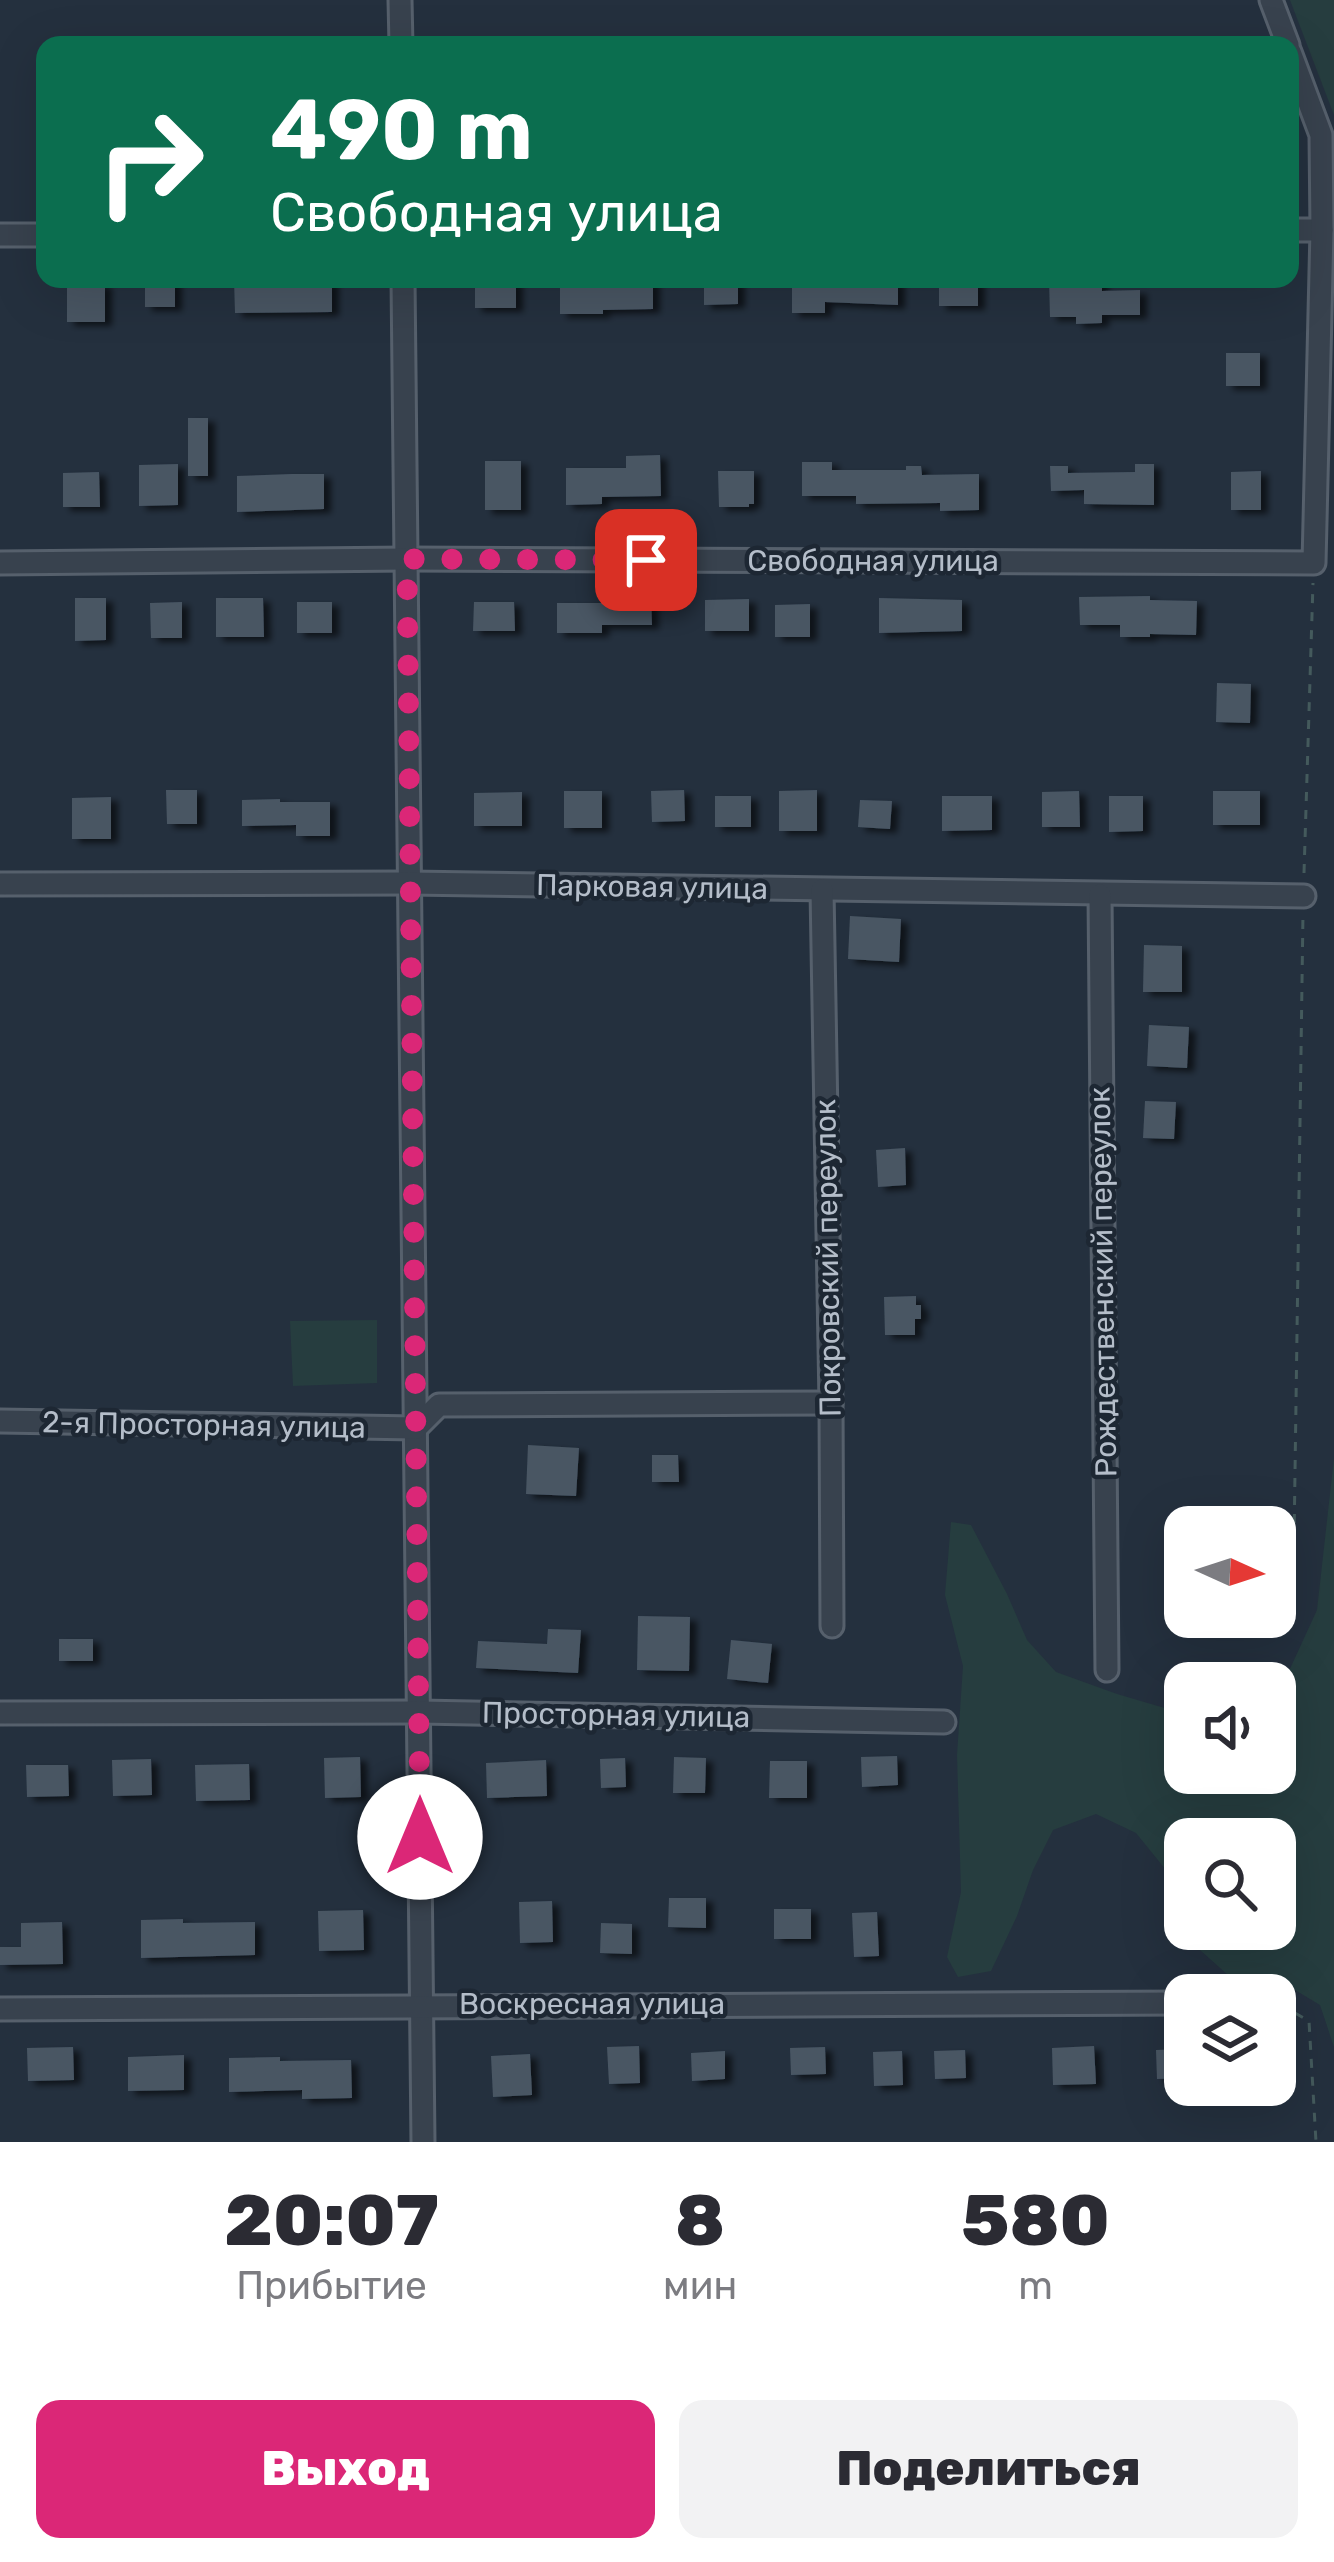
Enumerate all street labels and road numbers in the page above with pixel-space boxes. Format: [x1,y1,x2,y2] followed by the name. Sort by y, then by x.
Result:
[747,543,999,579] street label: Свободная улица
[536,867,768,907] street label: Парковая улица
[1082,1086,1124,1478] street label: Рождественский переулок
[807,1099,849,1417] street label: Покровский переулок
[42,1404,366,1446] street label: 2-я Просторная улица
[482,1695,750,1735] street label: Просторная улица
[459,1986,725,2022] street label: Воскресная улица

